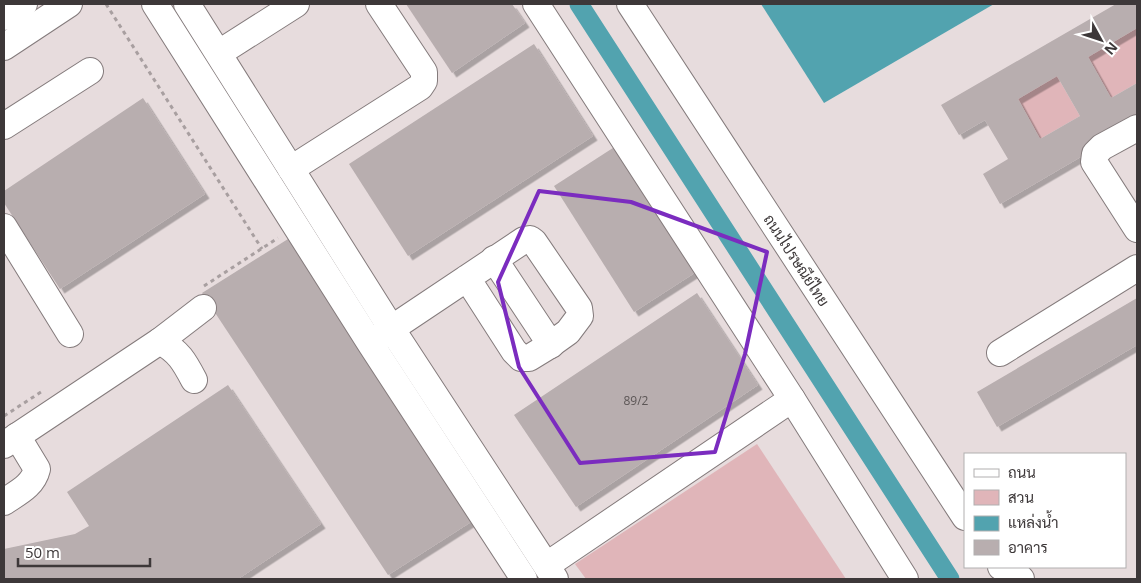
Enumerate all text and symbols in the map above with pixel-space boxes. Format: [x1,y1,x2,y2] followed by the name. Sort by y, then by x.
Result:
[1076,15,1126,65] north arrow
[1100,38,1122,59] text: N
[760,210,834,310] street label: ถนนไปรษณีย์ไทย
[624,392,649,409] house number: 89/2
[964,453,1126,568] legend
[1008,462,1036,482] text: ถนน
[1008,487,1034,507] text: สวน
[1008,510,1059,532] text: แหล่งน้ำ
[18,536,150,568] scale bar
[1008,537,1048,557] text: อาคาร
[25,542,60,562] text: 50 m

